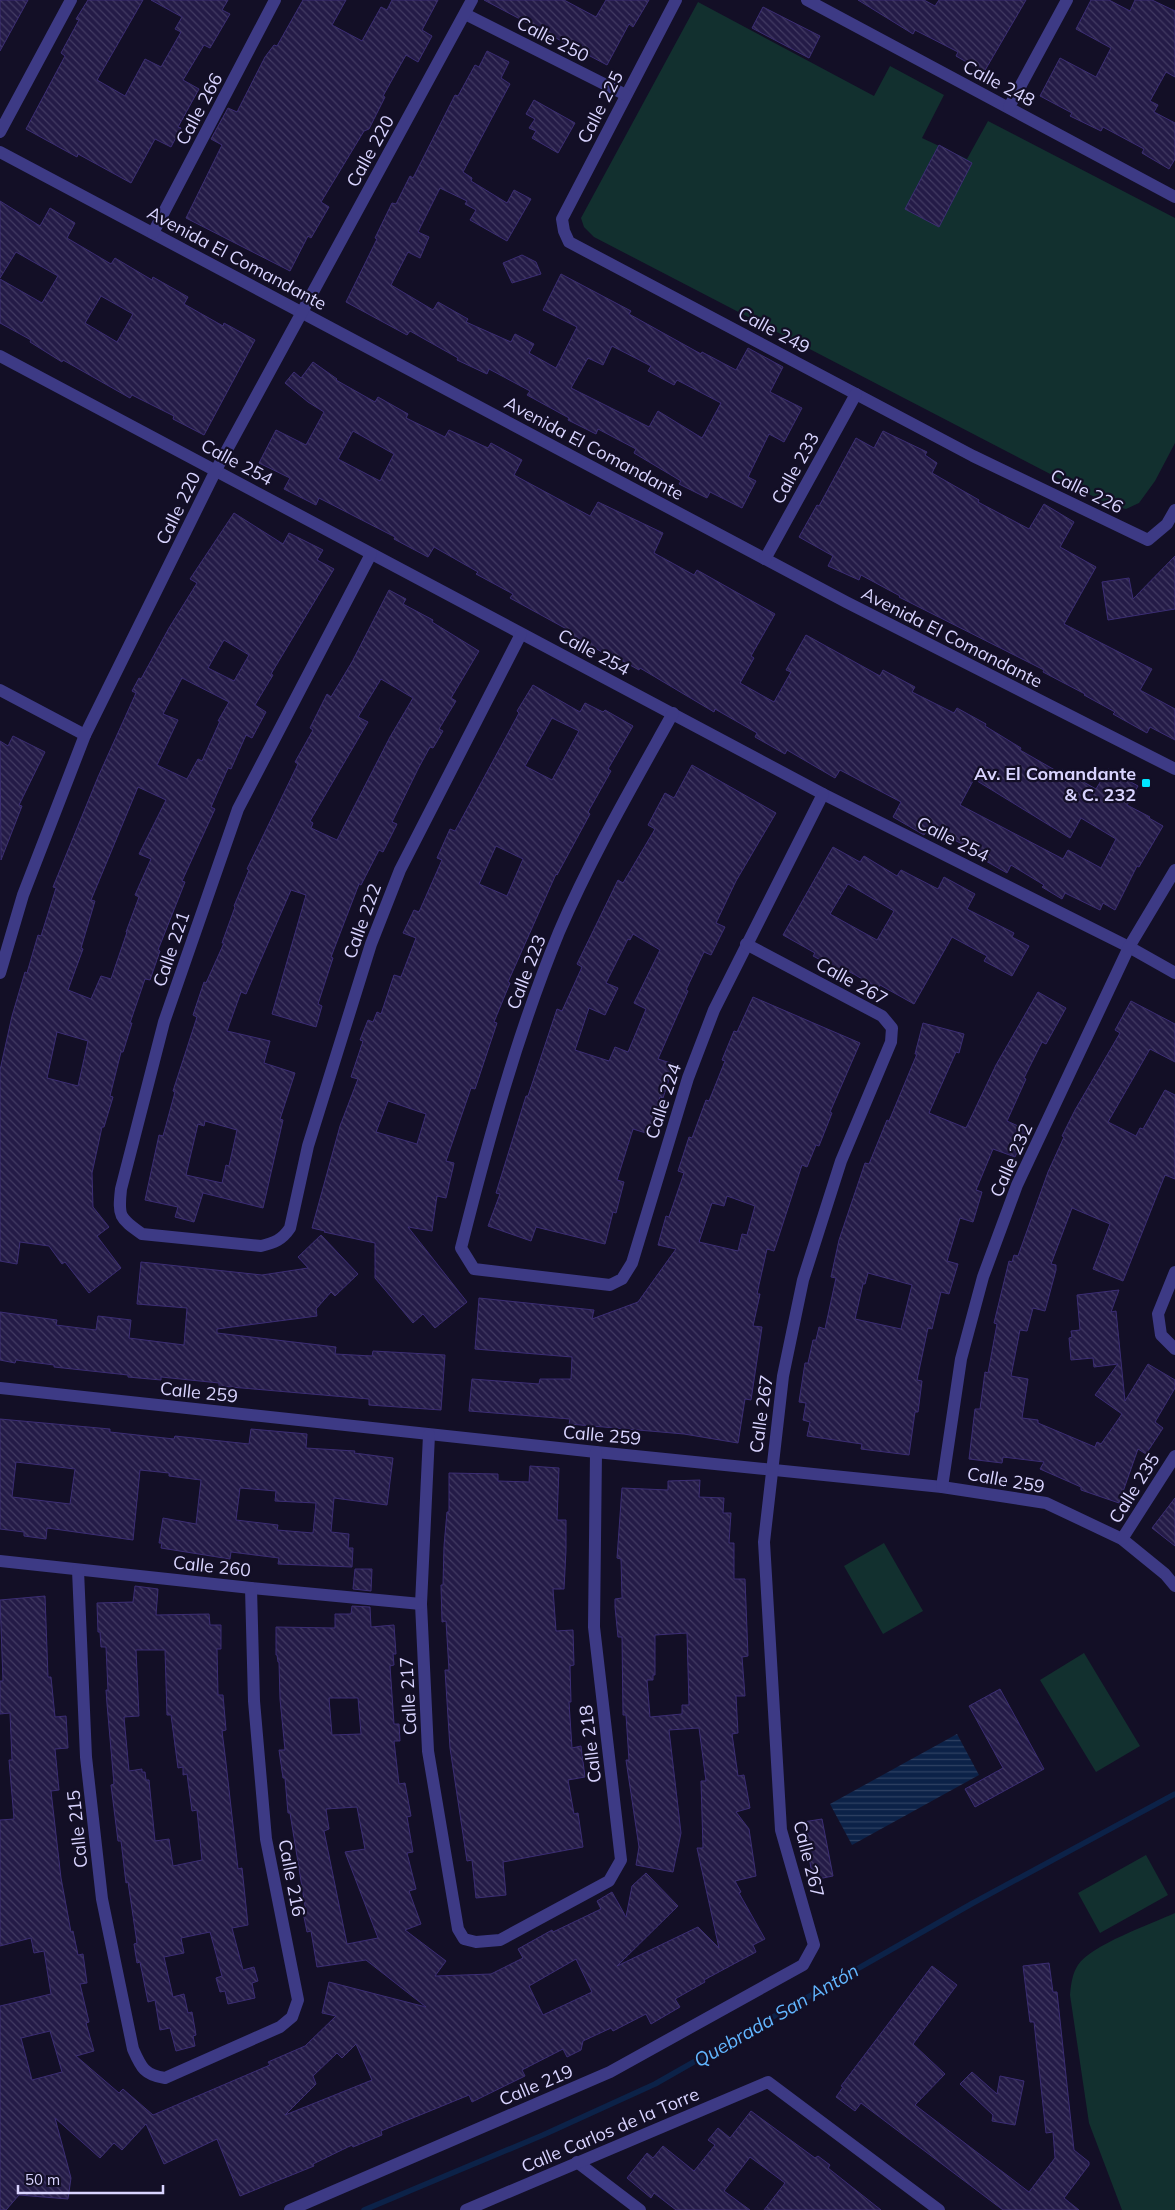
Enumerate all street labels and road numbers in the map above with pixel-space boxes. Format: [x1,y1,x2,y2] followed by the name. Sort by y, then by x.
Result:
[513,11,593,67] street label: Calle 250
[959,54,1039,112] street label: Calle 248
[572,67,628,147] street label: Calle 225
[170,69,228,149] street label: Calle 266
[341,111,399,191] street label: Calle 220
[143,201,331,315] street label: Avenida El Comandante
[734,301,814,359] street label: Calle 249
[500,391,688,505] street label: Avenida El Comandante
[766,428,824,508] street label: Calle 233
[197,433,277,491] street label: Calle 254
[1047,464,1127,518] street label: Calle 226
[151,468,205,548] street label: Calle 220
[858,581,1046,693] street label: Avenida El Comandante
[554,623,634,681] street label: Calle 254
[913,811,993,867] street label: Calle 254
[338,880,386,962] street label: Calle 222
[147,908,195,990] street label: Calle 221
[501,931,551,1013] street label: Calle 223
[812,952,892,1010] street label: Calle 267
[640,1060,686,1142] street label: Calle 224
[985,1120,1037,1200] street label: Calle 232
[744,1374,778,1454] street label: Calle 267
[159,1376,239,1408] street label: Calle 259
[562,1420,642,1450] street label: Calle 259
[1104,1449,1165,1527] street label: Calle 235
[965,1462,1047,1498] street label: Calle 259
[172,1550,252,1582] street label: Calle 260
[394,1656,422,1736] street label: Calle 217
[574,1704,606,1784] street label: Calle 218
[61,1789,93,1869] street label: Calle 215
[788,1818,830,1900] street label: Calle 267
[273,1837,311,1919] street label: Calle 216
[495,2059,577,2111] street label: Calle 219
[518,2082,702,2178] street label: Calle Carlos de la Torre

